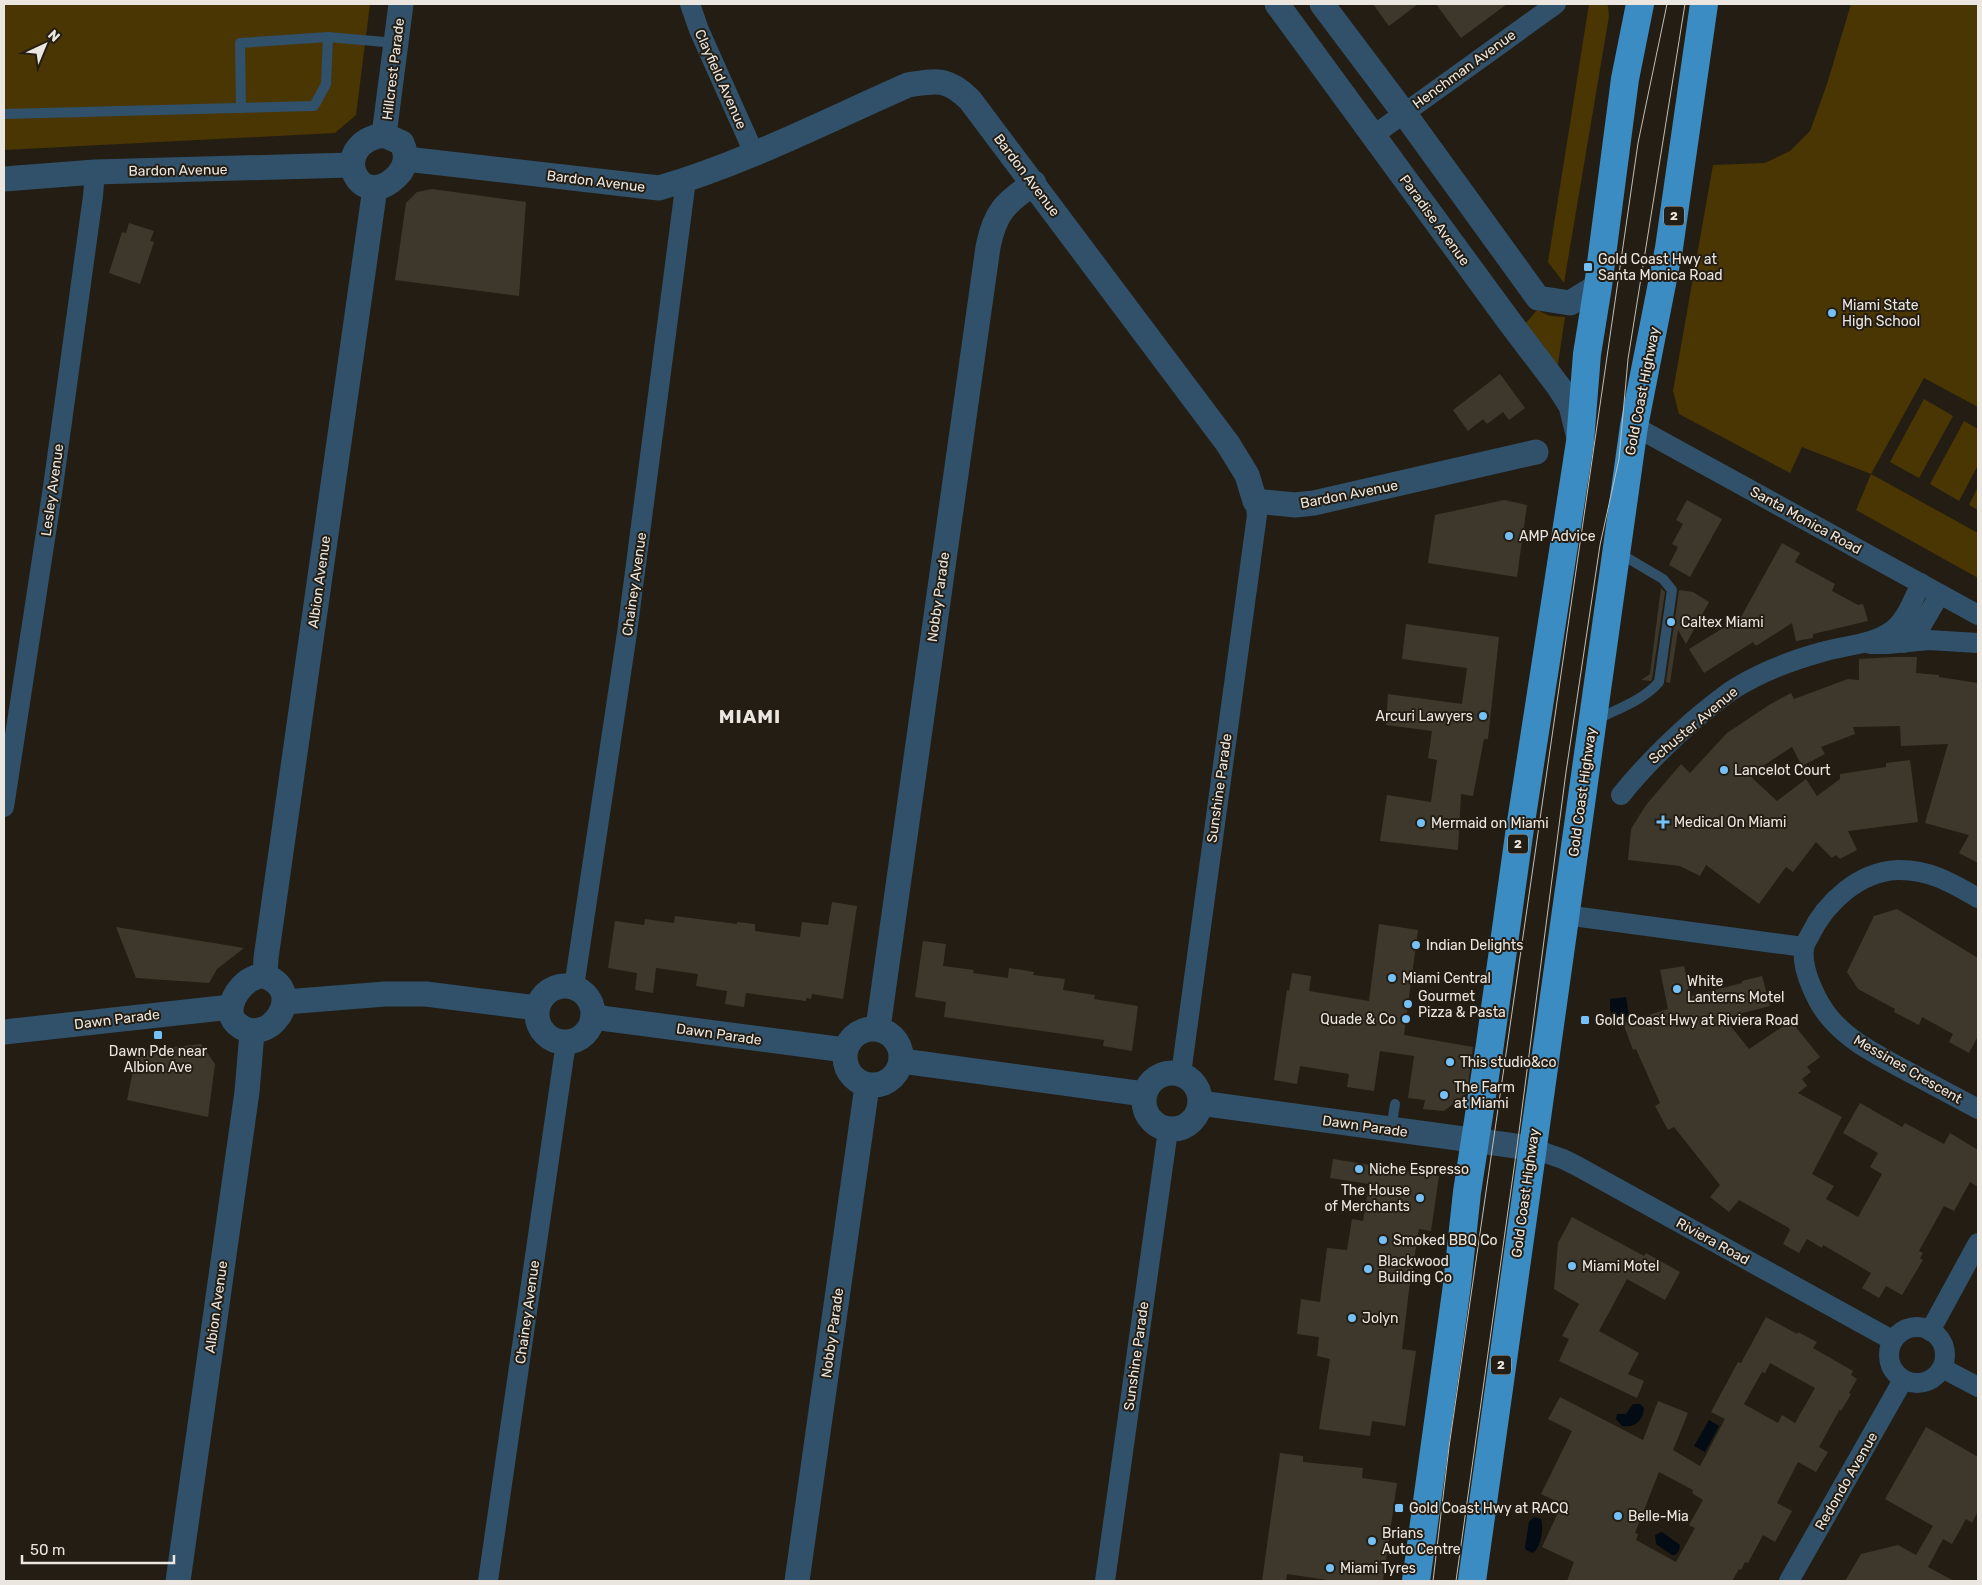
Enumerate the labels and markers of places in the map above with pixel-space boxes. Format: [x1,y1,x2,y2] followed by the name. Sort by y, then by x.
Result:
[1598,251,1723,284] place label: Gold Coast Hwy at Santa Monica Road
[1582,261,1594,273] marker: Gold Coast Hwy at Santa Monica Road
[1842,297,1920,330] place label: Miami State High School
[1826,307,1838,319] marker: Miami State High School
[1519,528,1596,545] place label: AMP Advice
[1503,530,1515,542] marker: AMP Advice
[1681,614,1764,631] place label: Caltex Miami
[1665,616,1677,628] marker: Caltex Miami
[1376,708,1473,725] place label: Arcuri Lawyers
[1477,710,1489,722] marker: Arcuri Lawyers
[1734,762,1831,779] place label: Lancelot Court
[1718,764,1730,776] marker: Lancelot Court
[1674,814,1786,831] place label: Medical On Miami
[1431,815,1549,832] place label: Mermaid on Miami
[1656,815,1670,829] marker: Medical On Miami
[1415,817,1427,829] marker: Mermaid on Miami
[1426,937,1523,954] place label: Indian Delights
[1410,939,1422,951] marker: Indian Delights
[1402,970,1491,987] place label: Miami Central
[1386,972,1398,984] marker: Miami Central
[1687,973,1784,1006] place label: White Lanterns Motel
[1671,983,1683,995] marker: White Lanterns Motel
[1418,988,1506,1021] place label: Gourmet Pizza & Pasta
[1402,998,1414,1010] marker: Gourmet Pizza & Pasta
[1320,1011,1396,1028] place label: Quade & Co
[1595,1012,1799,1029] place label: Gold Coast Hwy at Riviera Road
[1400,1013,1412,1025] marker: Quade & Co
[1579,1014,1591,1026] marker: Gold Coast Hwy at Riviera Road
[152,1029,164,1041] marker: Dawn Pde near Albion Ave
[109,1043,208,1076] place label: Dawn Pde near Albion Ave
[1460,1054,1557,1071] place label: This studio&co
[1444,1056,1456,1068] marker: This studio&co
[1454,1079,1515,1112] place label: The Farm at Miami
[1438,1089,1450,1101] marker: The Farm at Miami
[1369,1161,1469,1178] place label: Niche Espresso
[1353,1163,1365,1175] marker: Niche Espresso
[1324,1182,1410,1215] place label: The House of Merchants
[1414,1192,1426,1204] marker: The House of Merchants
[1393,1232,1498,1249] place label: Smoked BBQ Co
[1377,1234,1389,1246] marker: Smoked BBQ Co
[1378,1253,1452,1286] place label: Blackwood Building Co
[1582,1258,1659,1275] place label: Miami Motel
[1566,1260,1578,1272] marker: Miami Motel
[1362,1263,1374,1275] marker: Blackwood Building Co
[1362,1310,1399,1327] place label: Jolyn
[1346,1312,1358,1324] marker: Jolyn
[1409,1500,1569,1517] place label: Gold Coast Hwy at RACQ
[1393,1502,1405,1514] marker: Gold Coast Hwy at RACQ
[1628,1508,1689,1525] place label: Belle-Mia
[1612,1510,1624,1522] marker: Belle-Mia
[1382,1525,1461,1558] place label: Brians Auto Centre
[1366,1535,1378,1547] marker: Brians Auto Centre
[1340,1560,1416,1577] place label: Miami Tyres
[1324,1562,1336,1574] marker: Miami Tyres

